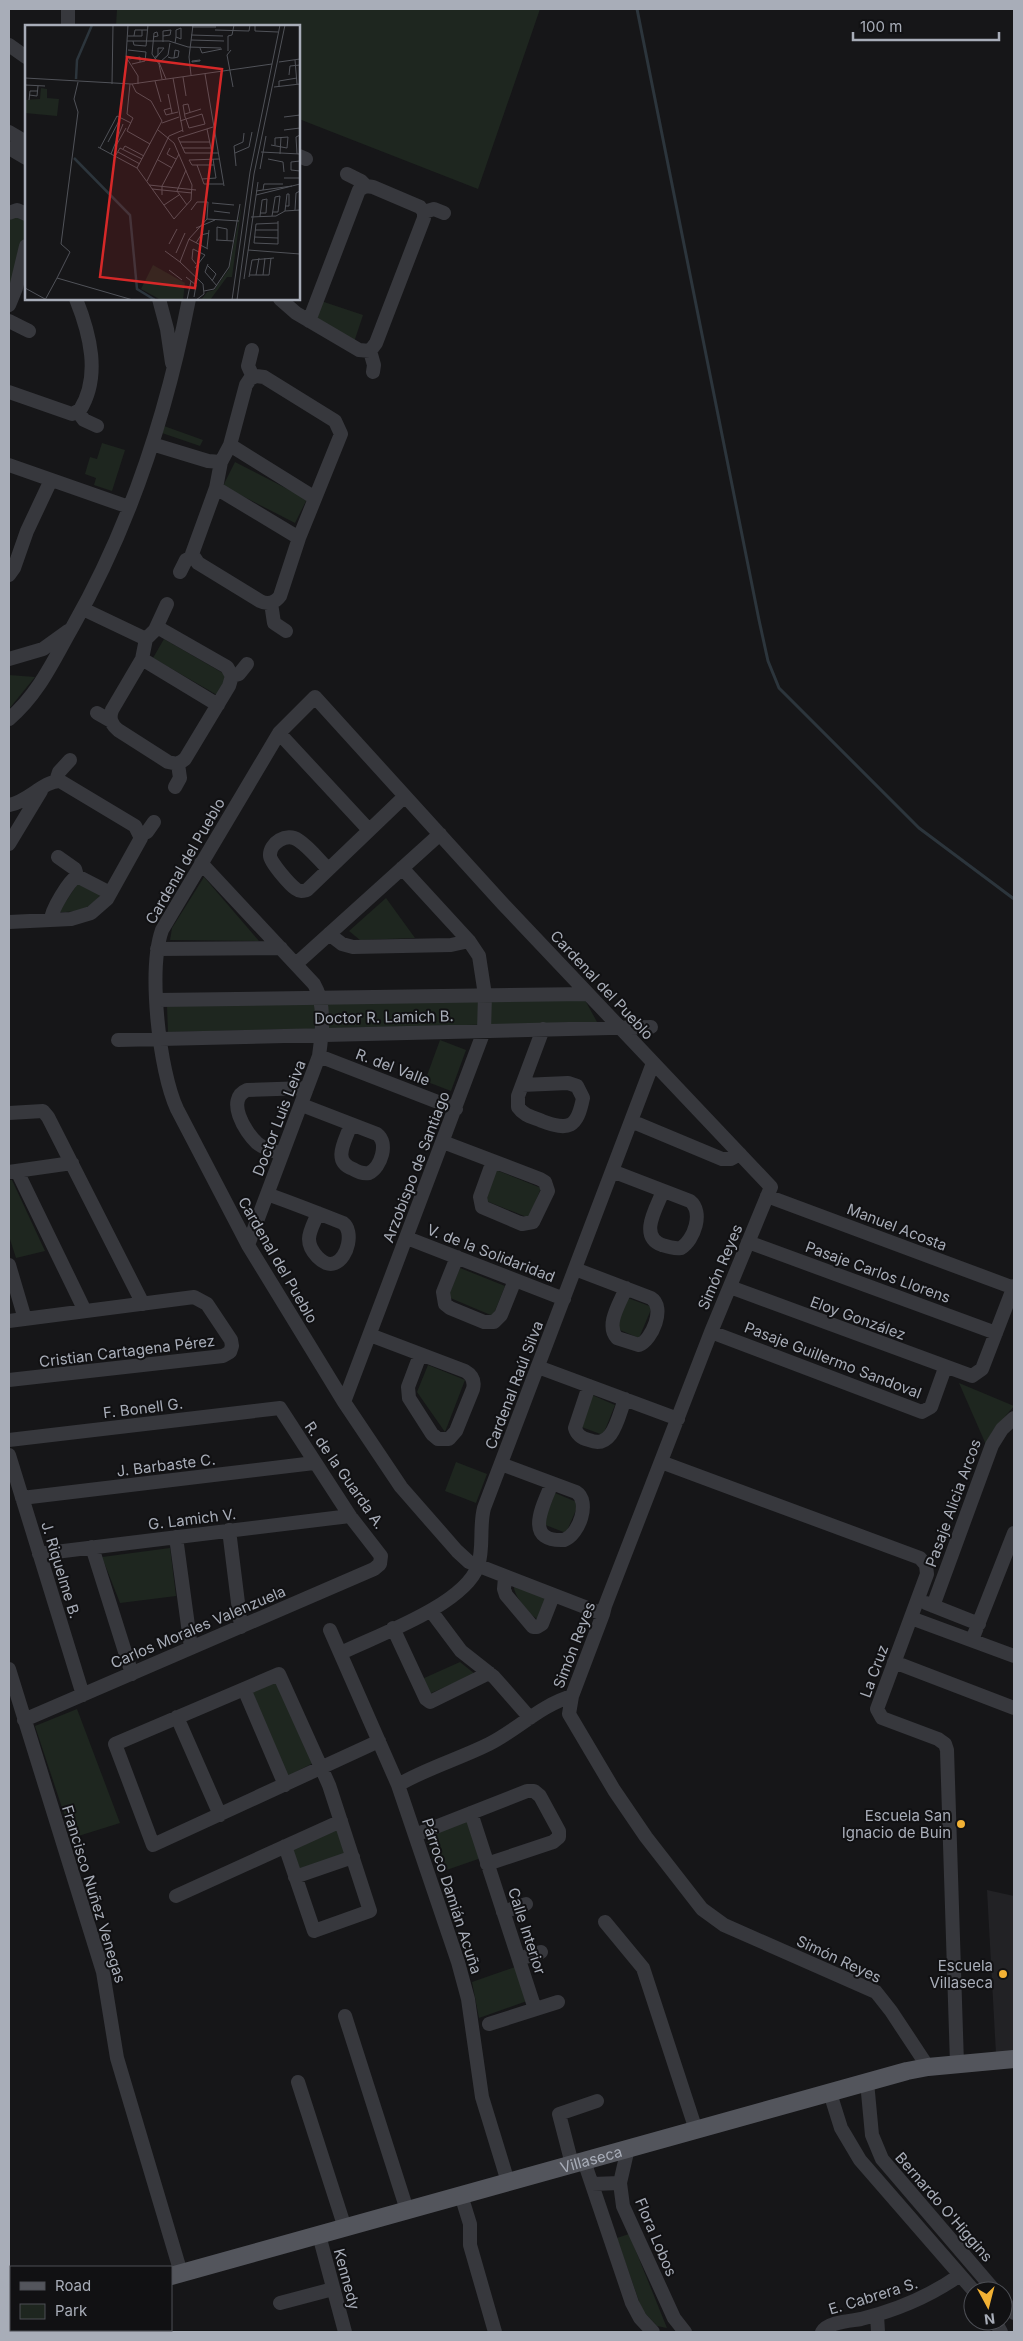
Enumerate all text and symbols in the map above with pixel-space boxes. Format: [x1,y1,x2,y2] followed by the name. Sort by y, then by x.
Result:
[853,10,999,42] scale bar
[860,17,902,36] text: 100 m
[25,25,300,300] inset map
[141,794,229,928] street label: Cardenal del Pueblo
[546,926,658,1044] street label: Cardenal del Pueblo
[314,1006,454,1028] street label: Doctor R. Lamich B.
[353,1044,433,1090] street label: R. del Valle
[248,1057,310,1179] street label: Doctor Luis Leiva
[378,1089,454,1245] street label: Arzobispo de Santiago
[234,1193,322,1327] street label: Cardenal del Pueblo
[844,1199,950,1255] street label: Manuel Acosta
[424,1220,558,1286] street label: V. de la Solidaridad
[693,1221,747,1313] street label: Simón Reyes
[803,1237,953,1307] street label: Pasaje Carlos Llorens
[808,1292,908,1344] street label: Eloy González
[742,1317,924,1403] street label: Pasaje Guillermo Sandoval
[481,1318,547,1452] street label: Cardenal Raúl Silva
[38,1331,216,1371] street label: Cristian Cartagena Pérez
[102,1394,184,1422] street label: F. Bonell G.
[301,1418,389,1532] street label: R. de la Guarda A.
[921,1436,985,1570] street label: Pasaje Alicia Arcos
[116,1450,216,1480] street label: J. Barbaste C.
[147,1504,237,1534] street label: G. Lamich V.
[37,1519,85,1621] street label: J. Riquelme B.
[108,1581,288,1673] street label: Carlos Morales Valenzuela
[549,1599,599,1691] street label: Simón Reyes
[856,1642,892,1700] street label: La Cruz
[58,1803,130,1985] street label: Francisco Nuñez Venegas
[842,1806,951,1842] place label: Escuela San Ignacio de Buin
[418,1816,486,1976] street label: Párroco Damián Acuña
[955,1818,967,1830] marker: Escuela San Ignacio de Buin
[504,1885,550,1977] street label: Calle Interior
[794,1931,884,1987] street label: Simón Reyes
[930,1956,993,1992] place label: Escuela Villaseca
[997,1968,1009,1980] marker: Escuela Villaseca
[558,2141,624,2177] street label: Villaseca
[891,2148,997,2266] street label: Bernardo O'Higgins
[631,2195,681,2279] street label: Flora Lobos
[330,2246,364,2312] street label: Kennedy
[10,2266,172,2331] legend
[826,2273,920,2319] street label: E. Cabrera S.
[55,2276,91,2295] text: Road
[963,2281,1013,2331] north arrow
[55,2301,88,2320] text: Park
[983,2310,996,2328] text: N

